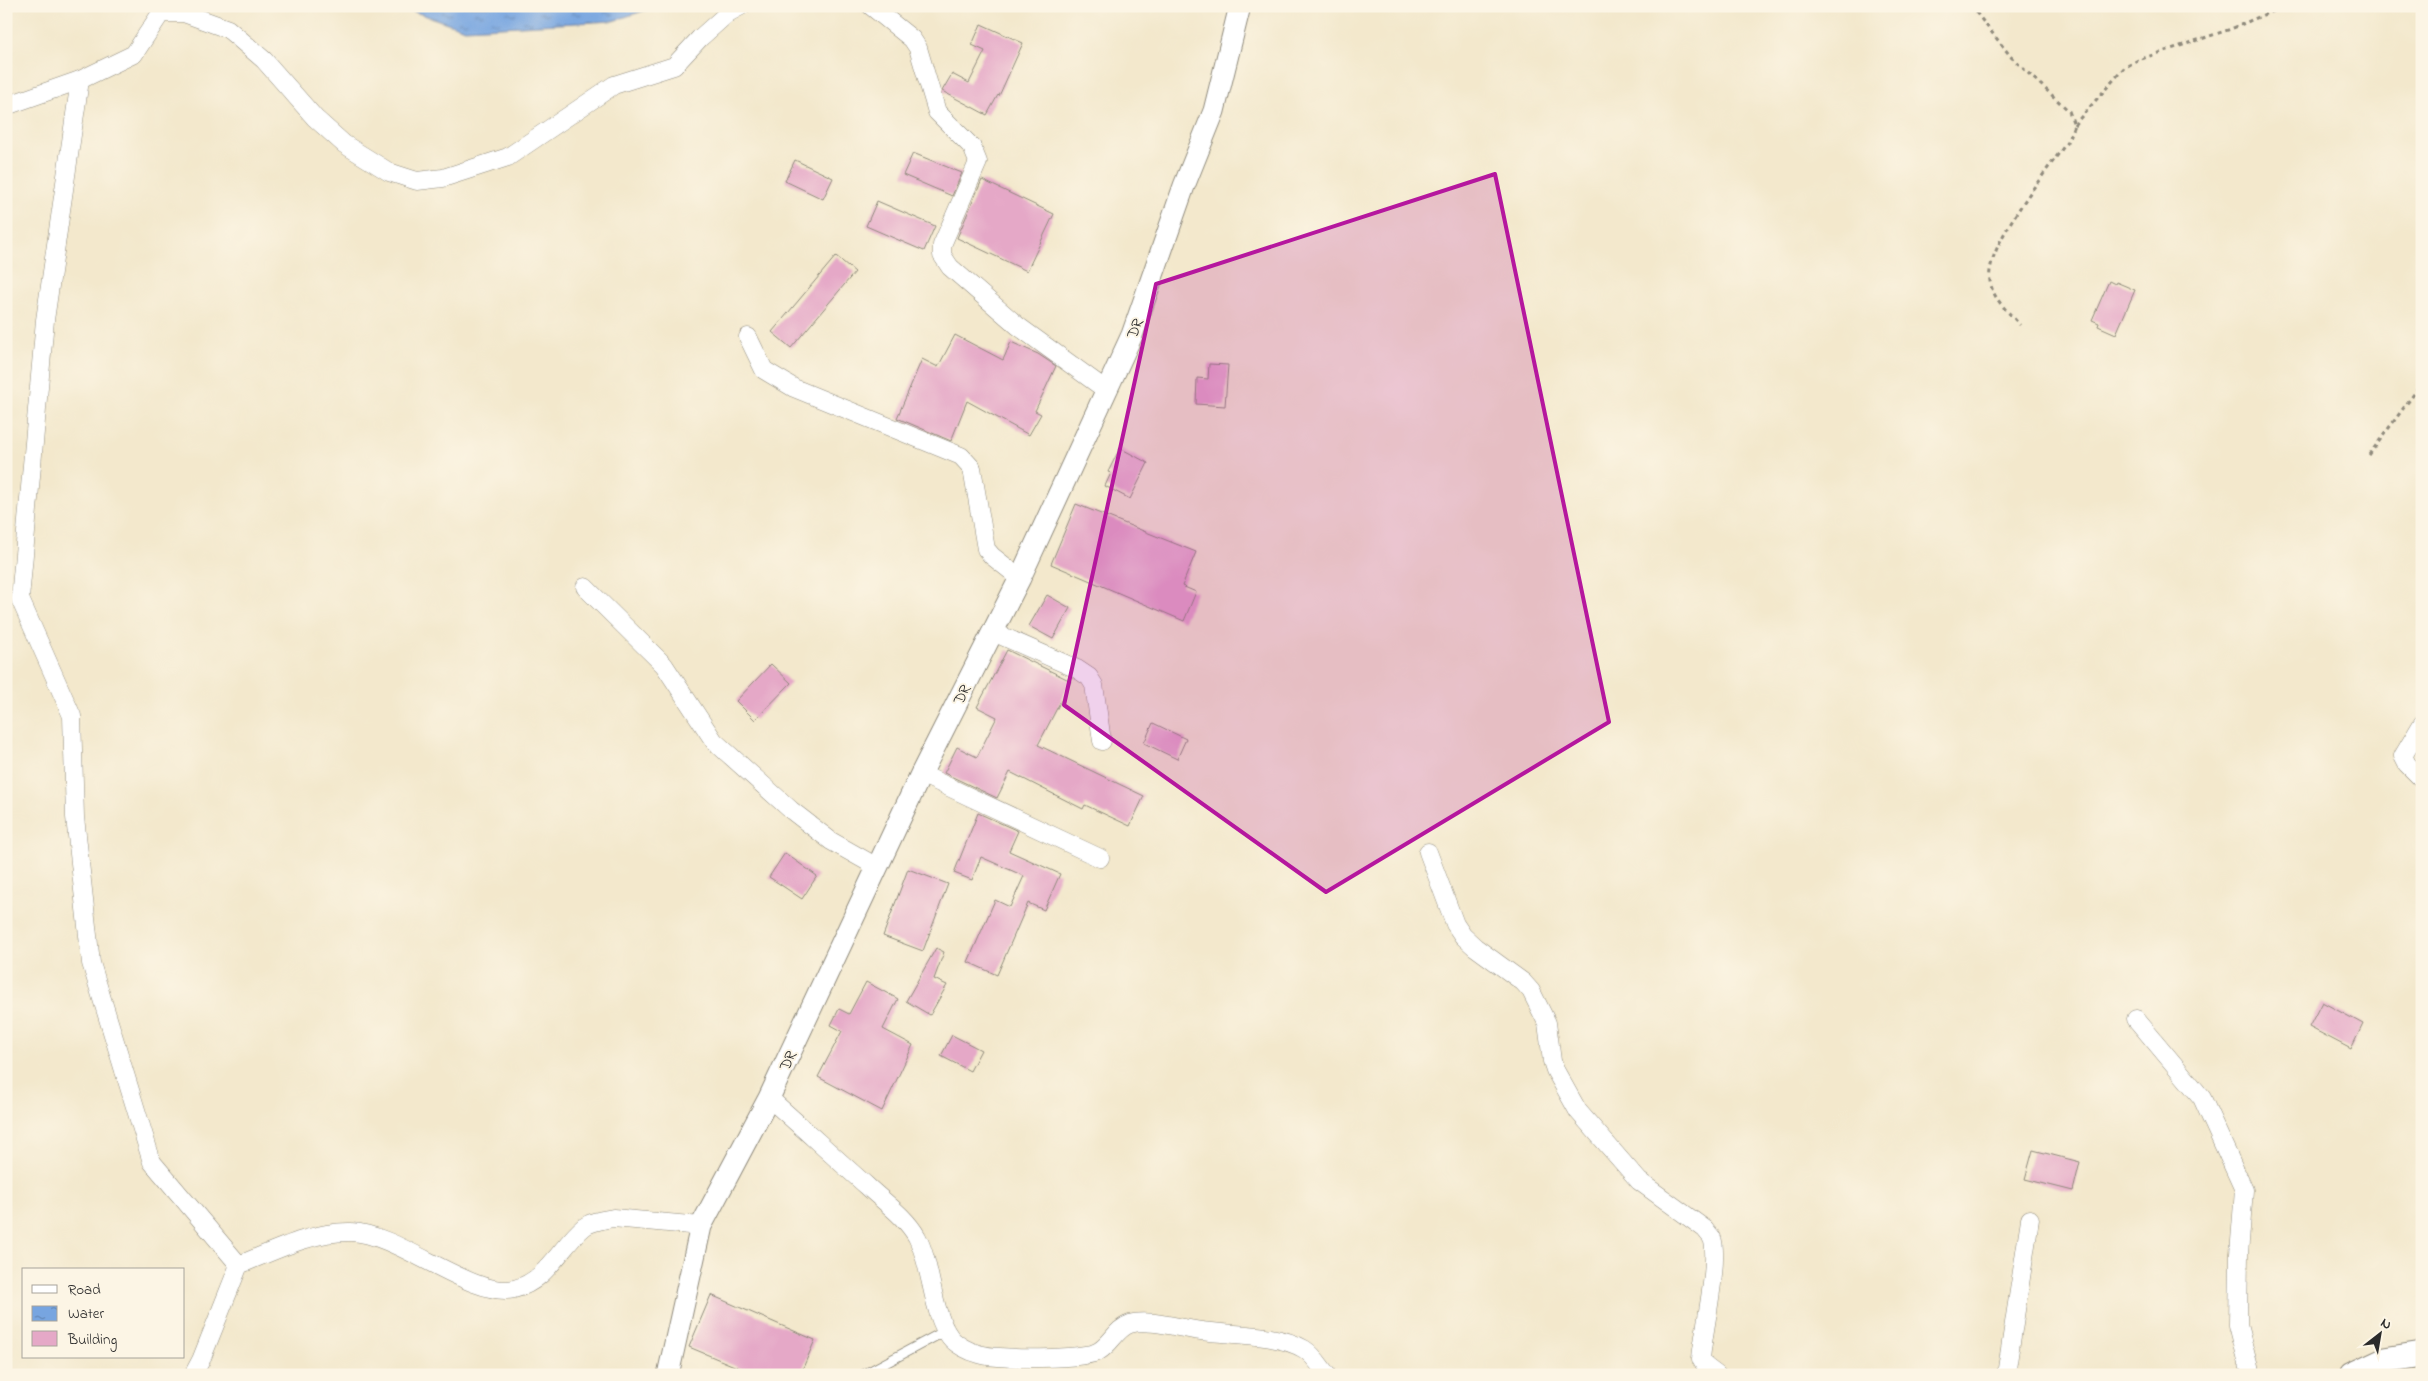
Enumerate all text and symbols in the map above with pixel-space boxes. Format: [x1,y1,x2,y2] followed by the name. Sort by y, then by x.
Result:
[1121,315,1151,343] street label: DR
[947,681,978,710] street label: DR
[773,1047,804,1076] street label: DR
[22,1268,185,1358] legend
[68,1279,101,1301] text: Road
[68,1303,104,1325] text: Water
[2356,1308,2406,1358] north arrow
[2376,1313,2395,1336] text: N
[67,1329,117,1352] text: Building

